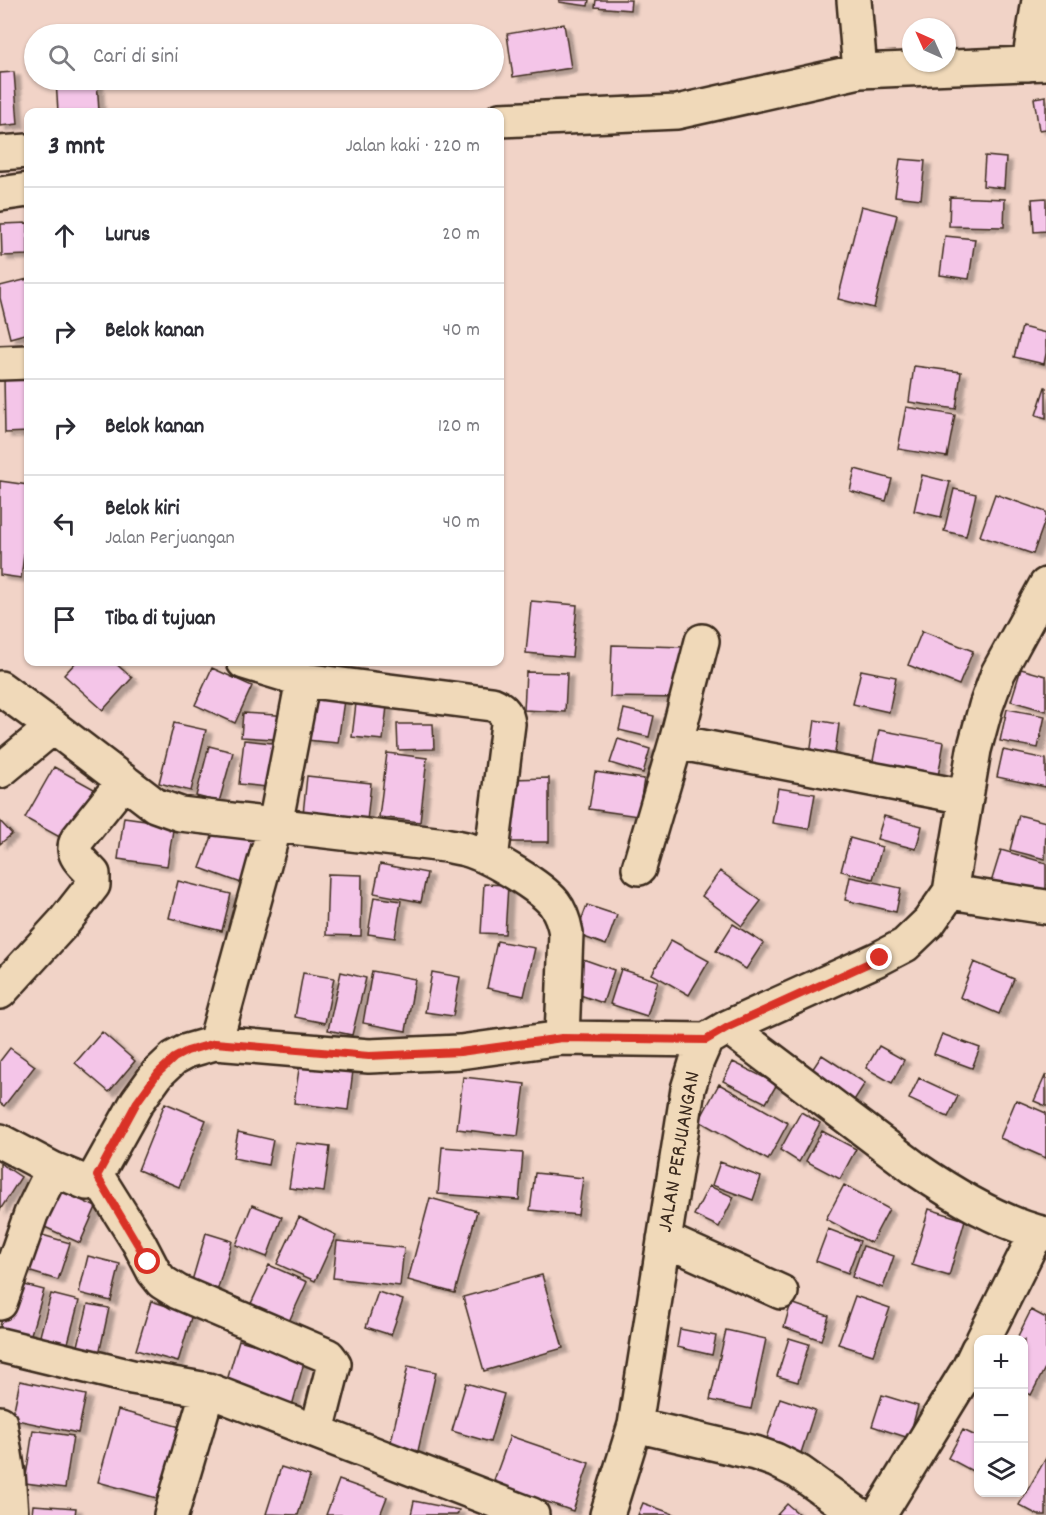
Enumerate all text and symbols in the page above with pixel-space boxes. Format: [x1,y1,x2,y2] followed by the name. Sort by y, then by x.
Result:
[902,18,956,72] north arrow
[24,24,504,90] search box
[45,41,78,74] icon: search
[93,42,178,73] text: Cari di sini
[48,129,105,166] text: 3 mnt
[346,133,480,161] text: Jalan kaki · 220 m
[48,219,81,252] icon: ahead
[105,220,150,251] text: Lurus
[442,221,480,249] text: 20 m
[48,315,81,348] icon: right
[105,316,204,347] text: Belok kanan
[442,317,480,345] text: 40 m
[48,411,81,444] icon: right
[105,412,204,443] text: Belok kanan
[438,413,480,441] text: 120 m
[105,494,179,525] text: Belok kiri
[48,507,81,540] icon: left
[442,509,480,537] text: 40 m
[105,525,235,553] text: Jalan Perjuangan
[48,603,81,636] icon: arrive
[105,604,215,635] text: Tiba di tujuan
[866,944,892,970] route end
[651,1069,709,1235] street label: JALAN PERJUANGAN
[134,1248,160,1274] route start
[974,1335,1028,1497] map controls
[974,1335,1028,1389] button: +
[974,1389,1028,1443] button: −
[974,1443,1028,1497] button: layers

